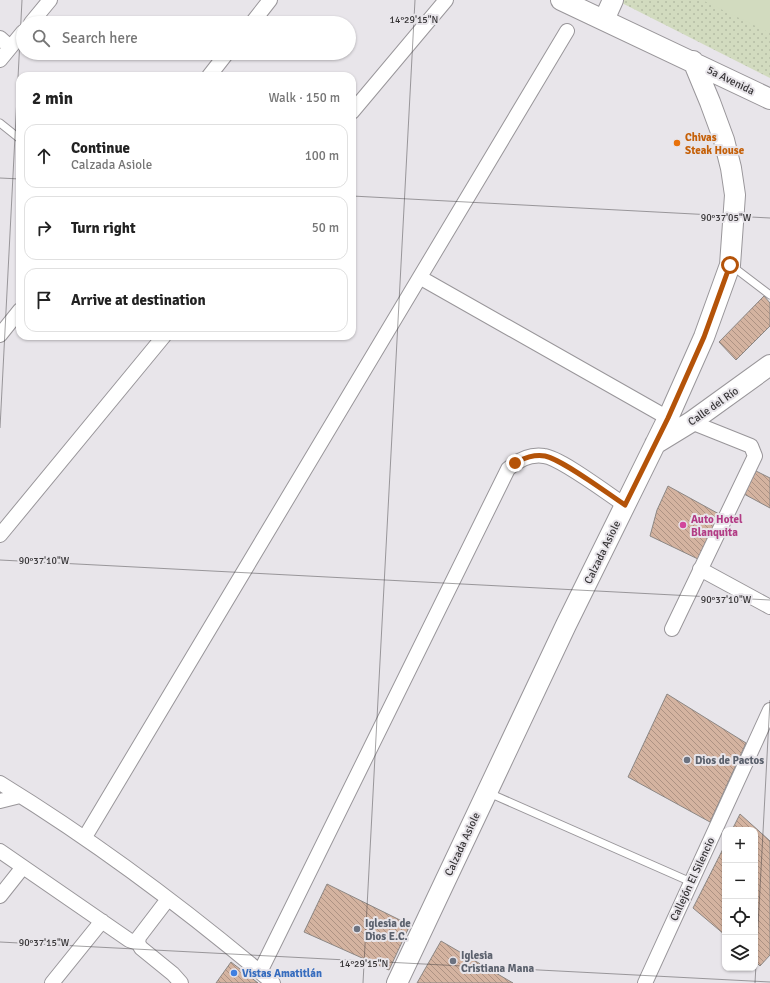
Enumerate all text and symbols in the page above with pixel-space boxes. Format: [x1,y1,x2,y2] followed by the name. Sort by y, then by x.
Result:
[390,14,438,26] text: 14°29'15"N
[16,16,356,60] search box
[30,27,52,49] icon: search
[62,29,138,47] text: Search here
[705,63,757,98] street label: 5a Avenida
[32,88,73,109] text: 2 min
[269,90,340,106] text: Walk · 150 m
[685,131,745,157] place label: Chivas Steak House
[672,138,682,148] marker: Chivas Steak House
[71,139,130,157] text: Continue
[33,145,55,167] icon: ahead
[305,148,339,164] text: 100 m
[71,157,152,173] text: Calzada Asiole
[701,212,752,224] text: 90°37'05"W
[33,217,55,239] icon: right
[71,219,136,237] text: Turn right
[312,220,339,236] text: 50 m
[721,256,739,274] route start
[33,289,55,311] icon: arrive
[71,291,206,309] text: Arrive at destination
[686,384,741,429] street label: Calle del Río
[506,454,524,472] route end
[691,513,743,539] place label: Auto Hotel Blanquita
[582,518,623,586] street label: Calzada Asiole
[678,520,688,530] marker: Auto Hotel Blanquita
[19,555,70,567] text: 90°37'10"W
[701,594,752,606] text: 90°37'10"W
[695,754,764,767] place label: Dios de Pactos
[682,755,692,765] marker: Dios de Pactos
[442,810,483,878] street label: Calzada Asiole
[722,827,758,971] map controls
[722,827,758,863] button: +
[667,835,718,923] street label: Callejón El Silencio
[722,863,758,899] button: −
[722,899,758,935] button: locate
[365,917,411,943] place label: Iglesia de Dios E.C.
[352,924,362,934] marker: Iglesia de Dios E.C.
[722,935,758,971] button: layers
[19,937,70,949] text: 90°37'15"W
[461,949,534,975] place label: Iglesia Cristiana Mana
[448,956,458,966] marker: Iglesia Cristiana Mana
[340,958,388,970] text: 14°29'15"N
[242,967,322,980] place label: Vistas Amatitlán
[229,968,239,978] marker: Vistas Amatitlán

